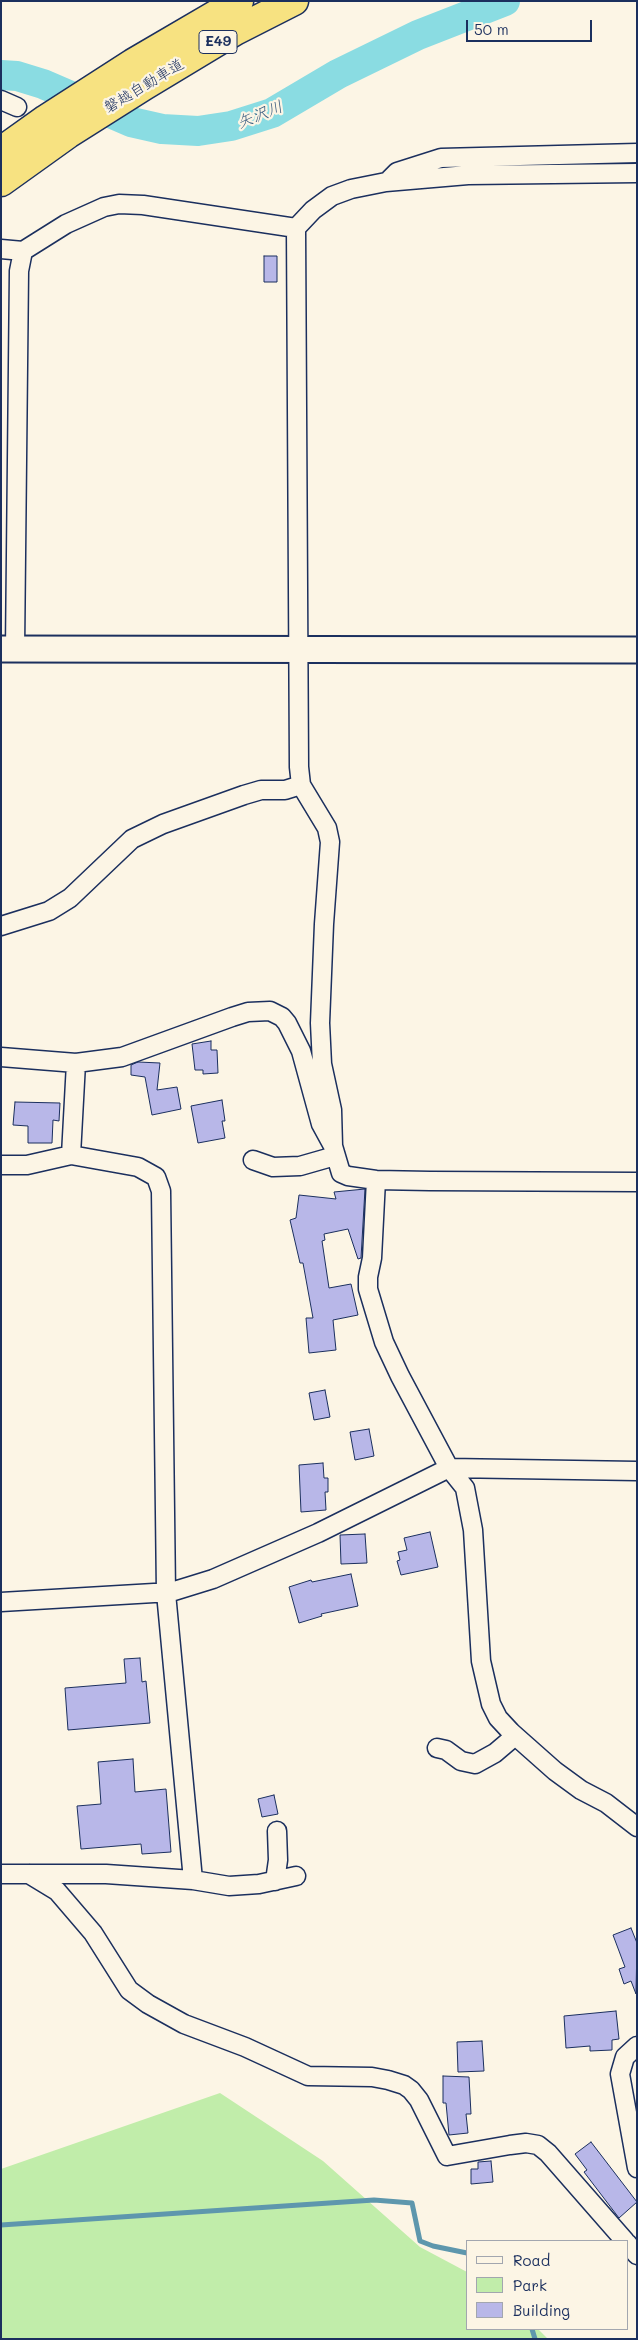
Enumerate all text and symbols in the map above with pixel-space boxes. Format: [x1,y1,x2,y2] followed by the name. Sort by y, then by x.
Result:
[468,10,594,42] scale bar
[474,19,509,39] text: 50 m
[199,31,237,54] road number: E49
[101,55,187,117] street label: 磐越自動車道
[234,97,286,133] water label: 矢沢川
[466,2240,628,2330] legend
[513,2250,550,2270] text: Road
[513,2275,547,2295] text: Park
[513,2300,570,2320] text: Building

